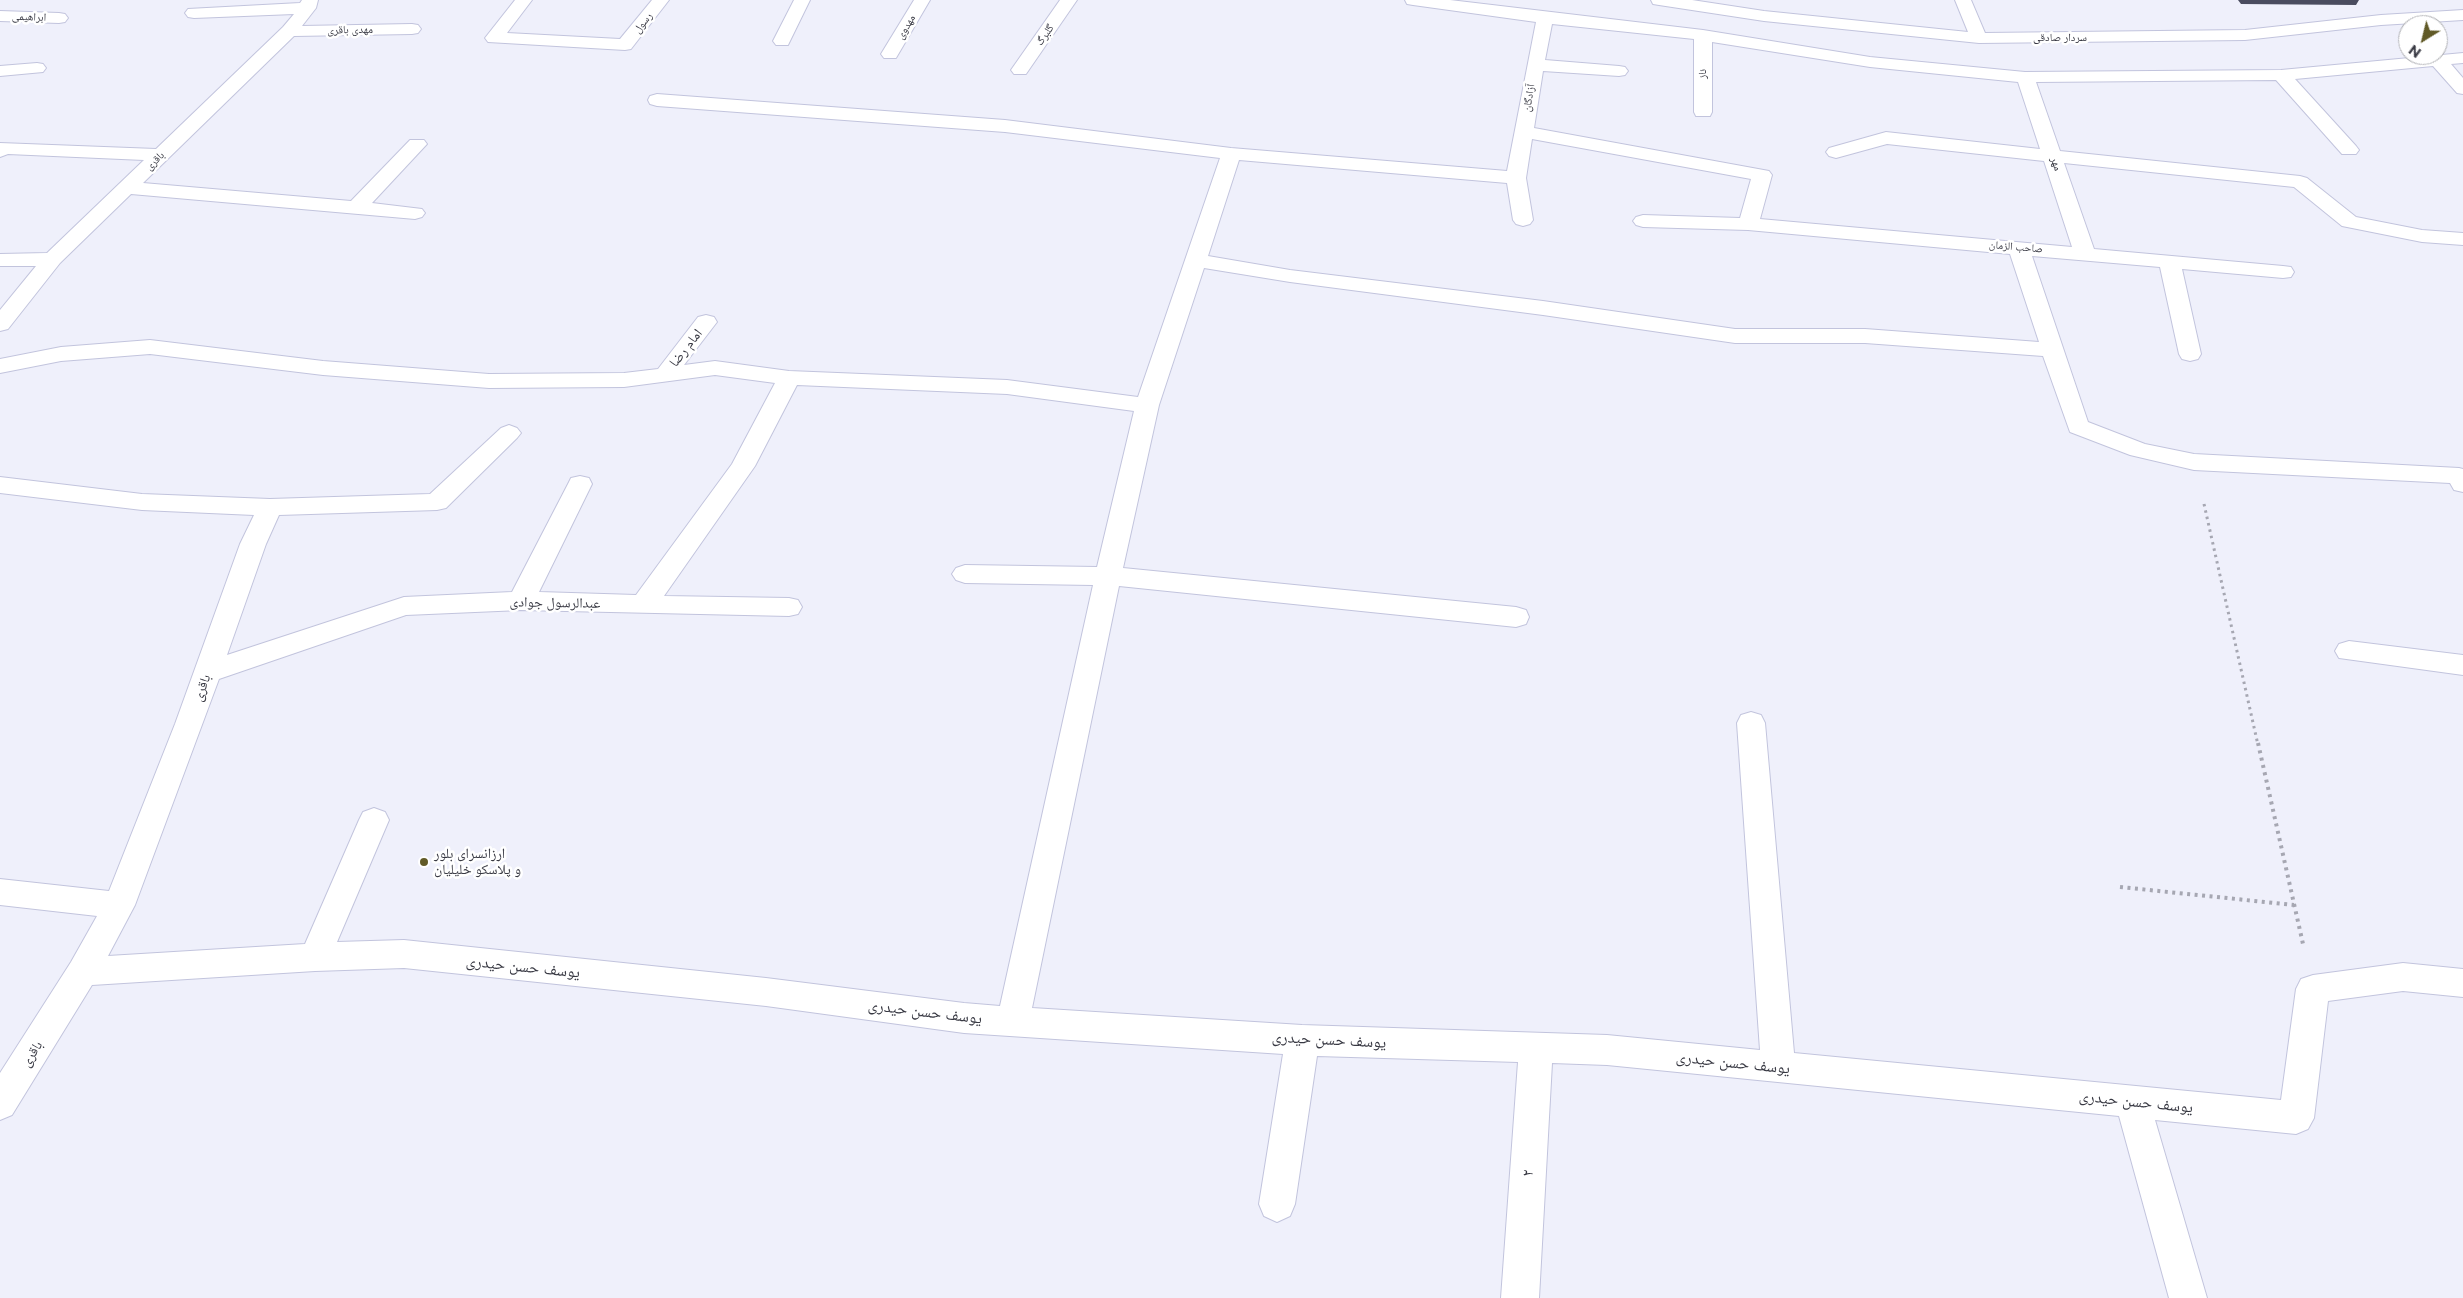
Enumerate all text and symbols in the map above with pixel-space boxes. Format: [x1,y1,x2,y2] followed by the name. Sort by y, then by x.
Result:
[12,10,46,24] street label: ابراهیمی
[631,10,655,36] street label: رسول
[894,12,918,42] street label: مهدوی
[2398,15,2448,65] north arrow
[1033,22,1057,48] street label: گلبرگ
[327,23,373,37] street label: مهدی باقری
[2033,31,2087,45] street label: سردار صادقی
[2405,41,2425,62] text: N
[1696,69,1710,79] street label: ناز
[1520,83,1538,113] street label: آزادگان
[143,149,167,173] street label: باقری
[2048,155,2064,173] street label: مهر
[1989,238,2043,256] street label: صاحب الزمان
[666,326,706,370] street label: امام رضا
[509,594,601,612] street label: عبدالرسول جوادی
[189,672,215,704] street label: باقری
[434,846,521,879] place label: ارزانسرای بلور و پلاسکو خلیلیان
[418,856,430,868] marker: ارزانسرای بلور و پلاسکو خلیلیان
[465,951,581,983] street label: یوسف حسن حیدری
[867,995,983,1029] street label: یوسف حسن حیدری
[1271,1027,1387,1053] street label: یوسف حسن حیدری
[18,1038,46,1070] street label: باقری
[1675,1047,1791,1079] street label: یوسف حسن حیدری
[2078,1086,2194,1118] street label: یوسف حسن حیدری
[1518,1169,1538,1177] street label: ۲

